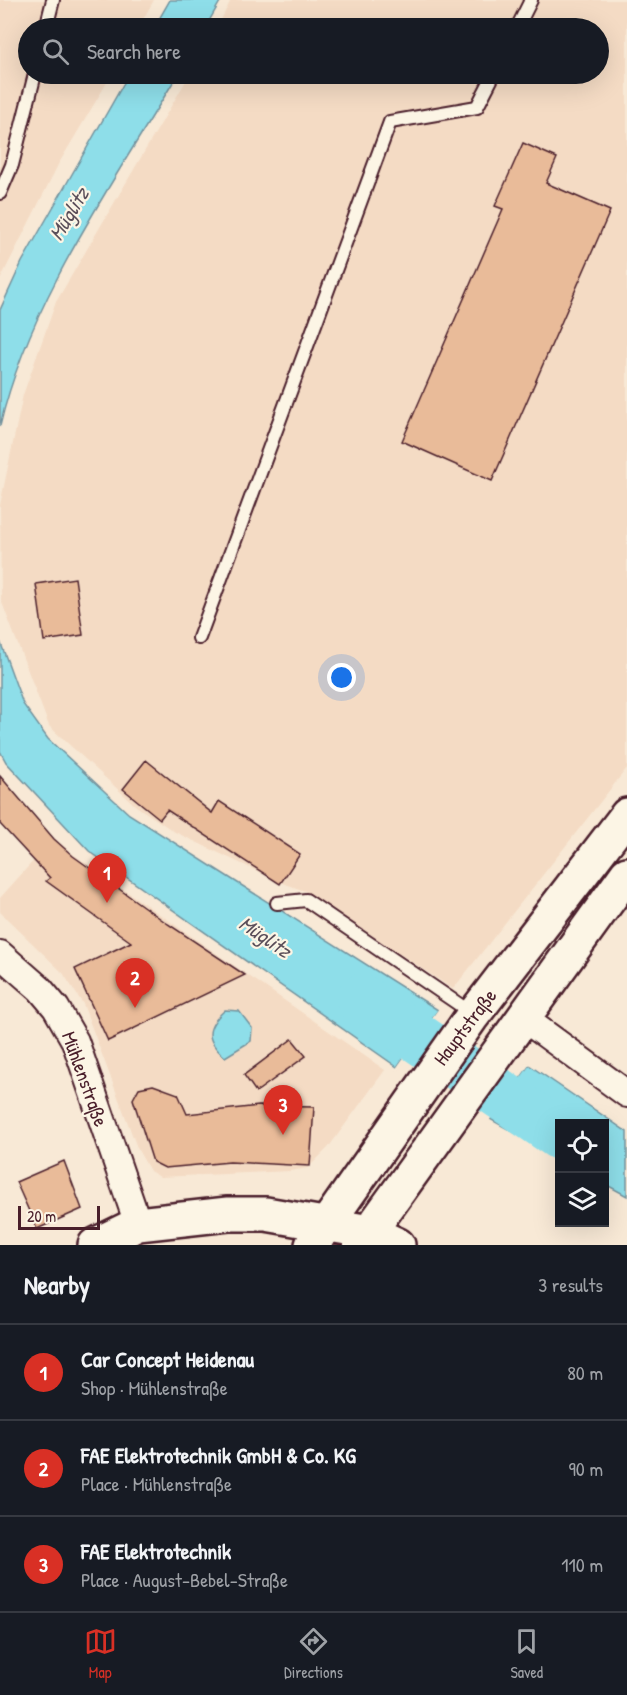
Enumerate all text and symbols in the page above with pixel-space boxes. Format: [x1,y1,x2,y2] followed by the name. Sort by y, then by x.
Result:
[18,18,609,84] search box
[39,35,72,68] icon: search
[87,36,181,66] text: Search here
[42,180,97,246] water label: Müglitz
[327,663,356,692] your location
[88,854,126,903] pin: 1
[234,909,299,966] water label: Müglitz
[116,958,154,1008] pin: 2
[427,983,502,1070] street label: Hauptstraße
[56,1028,115,1130] street label: Mühlenstraße
[264,1086,302,1135] pin: 3
[555,1119,609,1227] map controls
[555,1119,609,1173] button: locate
[555,1173,609,1227] button: layers
[18,1203,100,1230] scale bar
[27,1205,56,1227] text: 20 m
[24,1267,90,1302] text: Nearby
[538,1271,603,1298] text: 3 results
[81,1344,254,1374] text: Car Concept Heidenau
[40,1359,47,1386] text: 1
[567,1359,603,1386] text: 80 m
[81,1374,228,1401] text: Shop · Mühlenstraße
[81,1440,356,1470] text: FAE Elektrotechnik GmbH & Co. KG
[39,1455,48,1482] text: 2
[569,1455,603,1482] text: 90 m
[81,1470,232,1497] text: Place · Mühlenstraße
[81,1536,231,1566] text: FAE Elektrotechnik
[39,1551,48,1578] text: 3
[561,1551,603,1578] text: 110 m
[81,1566,288,1593] text: Place · August-Bebel-Straße
[84,1625,117,1683] tab: Map
[284,1625,343,1683] tab: Directions
[510,1625,543,1683] tab: Saved

